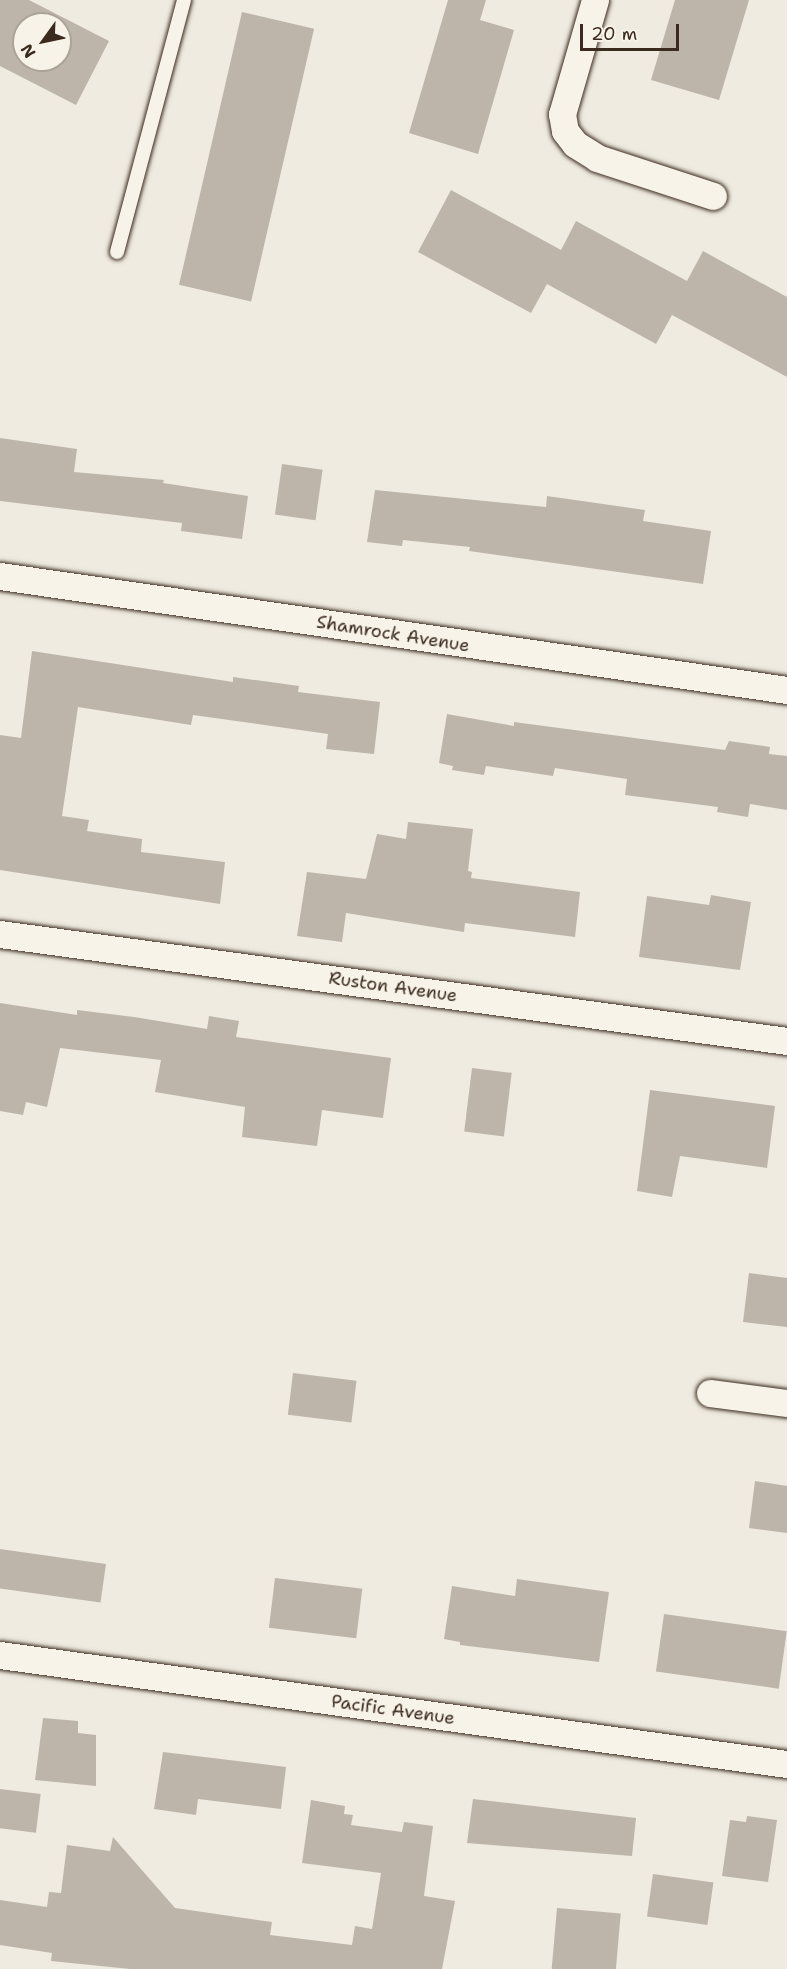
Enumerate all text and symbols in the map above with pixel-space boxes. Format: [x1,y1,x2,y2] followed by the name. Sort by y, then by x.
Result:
[12,12,72,72] north arrow
[583,12,682,50] scale bar
[591,22,637,46] text: 20 m
[16,40,40,62] text: N
[315,611,471,657] street label: Shamrock Avenue
[327,967,459,1007] street label: Ruston Avenue
[330,1691,456,1729] street label: Pacific Avenue

